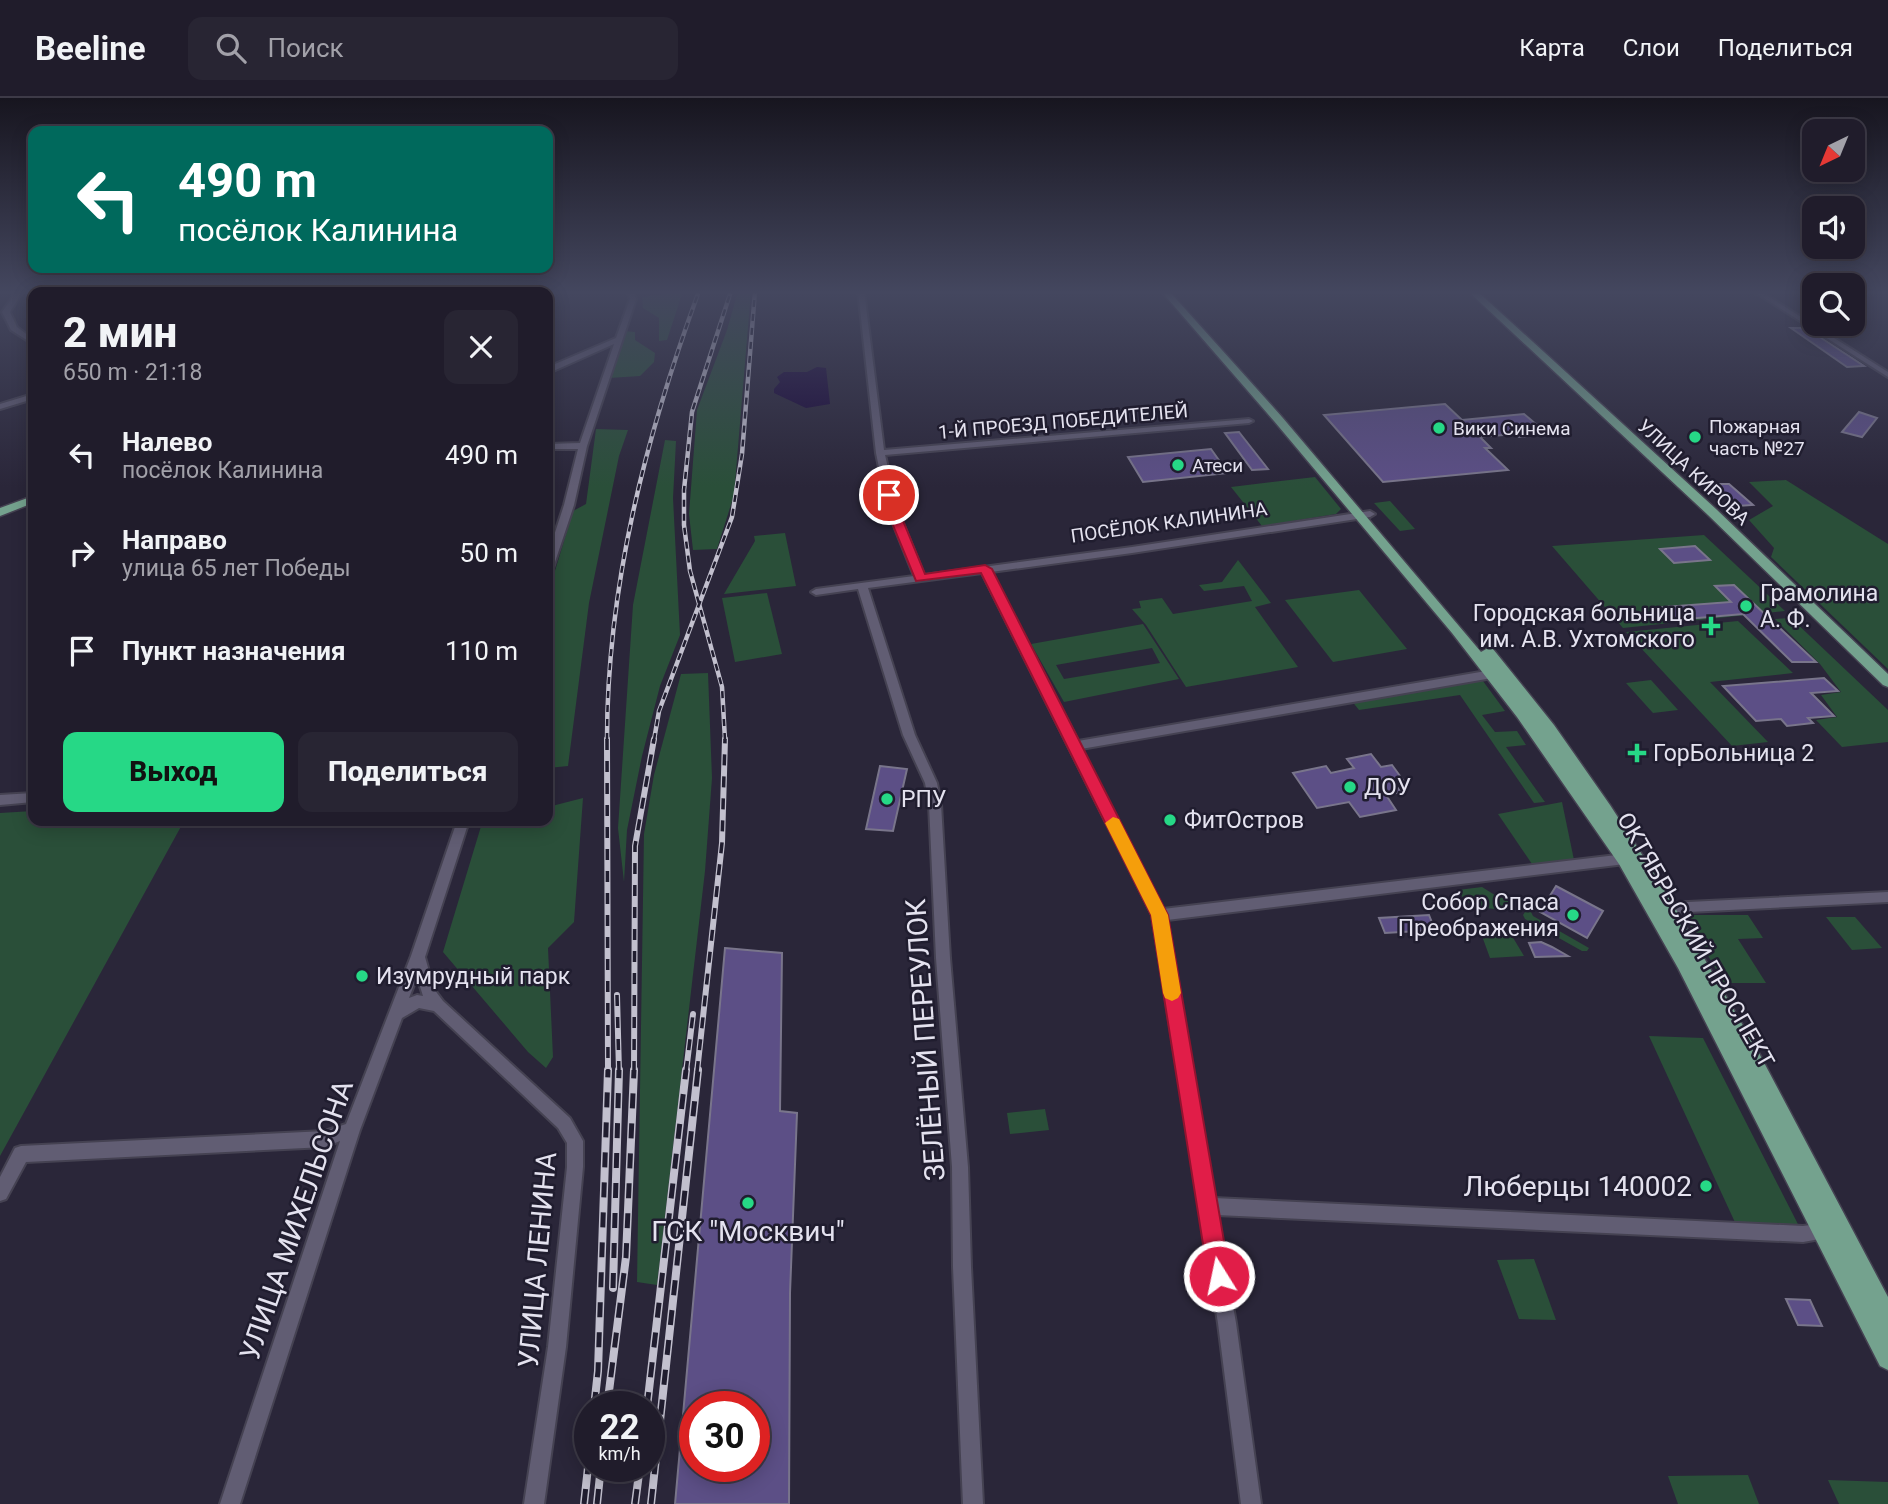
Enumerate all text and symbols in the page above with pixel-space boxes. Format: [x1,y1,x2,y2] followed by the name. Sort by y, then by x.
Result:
[188,17,678,80] search box
[35,29,146,68] text: Beeline
[212,29,250,67] icon: search
[268,33,344,63] text: Поиск
[1519,34,1585,62] text: Карта
[1623,34,1680,62] text: Слои
[1718,34,1853,62] text: Поделиться
[1802,119,1866,182] north arrow
[1802,119,1865,336] map controls
[178,152,317,209] text: 490 m
[63,154,154,245] icon: left
[1802,196,1865,259] button: sound
[178,211,458,249] text: посёлок Калинина
[1802,273,1865,336] button: search
[63,308,177,357] text: 2 мин
[444,310,518,384] button: close
[63,359,202,386] text: 650 m · 21:18
[937,399,1189,444] street label: 1-Й ПРОЕЗД ПОБЕДИТЕЛЕЙ
[1633,415,1755,531] street label: УЛИЦА КИРОВА
[1709,415,1805,460] place label: Пожарная часть №27
[1453,417,1571,440] place label: Вики Синема
[1431,420,1447,436] marker: Вики Синема
[122,427,212,457] text: Налево
[1687,429,1703,445] marker: Пожарная часть №27
[63,436,101,474] icon: left
[445,440,518,470] text: 490 m
[1192,454,1243,477] place label: Атеси
[122,457,323,484] text: посёлок Калинина
[1170,457,1186,473] marker: Атеси
[859,465,919,525] pin
[870,476,908,514] icon: arrive
[1069,497,1269,548] street label: ПОСЁЛОК КАЛИНИНА
[122,525,227,555] text: Направо
[63,534,101,572] icon: right
[460,538,518,568] text: 50 m
[122,555,351,582] text: улица 65 лет Победы
[1760,580,1878,633] place label: Грамолина А. Ф.
[1738,598,1754,614] marker: Грамолина А. Ф.
[1473,600,1695,653] place label: Городская больница им. А.В. Ухтомского
[1701,616,1721,636] marker: Городская больница им. А.В. Ухтомского
[63,632,101,670] icon: arrive
[122,636,346,666] text: Пункт назначения
[445,636,518,666] text: 110 m
[63,732,284,812] button: Выход
[298,732,518,812] button: Поделиться
[1653,740,1814,767] place label: ГорБольница 2
[1627,743,1647,763] marker: ГорБольница 2
[1364,774,1411,801] place label: ДОУ
[1342,779,1358,795] marker: ДОУ
[901,786,946,813] place label: РПУ
[879,791,895,807] marker: РПУ
[1184,807,1304,834] place label: ФитОстров
[1611,807,1781,1073] street label: ОКТЯБРЬСКИЙ ПРОСПЕКТ
[1162,812,1178,828] marker: ФитОстров
[1398,889,1559,942] place label: Собор Спаса Преображения
[899,898,952,1182] street label: ЗЕЛЁНЫЙ ПЕРЕУЛОК
[1565,907,1581,923] marker: Собор Спаса Преображения
[376,963,571,990] place label: Изумрудный парк
[354,968,370,984] marker: Изумрудный парк
[233,1076,360,1365] street label: УЛИЦА МИХЕЛЬСОНА
[512,1151,563,1369] street label: УЛИЦА ЛЕНИНА
[1464,1170,1692,1203] place label: Люберцы 140002
[1698,1178,1714,1194] marker: Люберцы 140002
[740,1195,756,1211] marker: ГСК "Москвич"
[651,1215,845,1248] place label: ГСК "Москвич"
[1182,1239,1256,1313] position arrow
[679,1391,770,1482] speed limit sign: 30
[599,1407,640,1448] text: 22
[598,1443,641,1464] text: km/h

